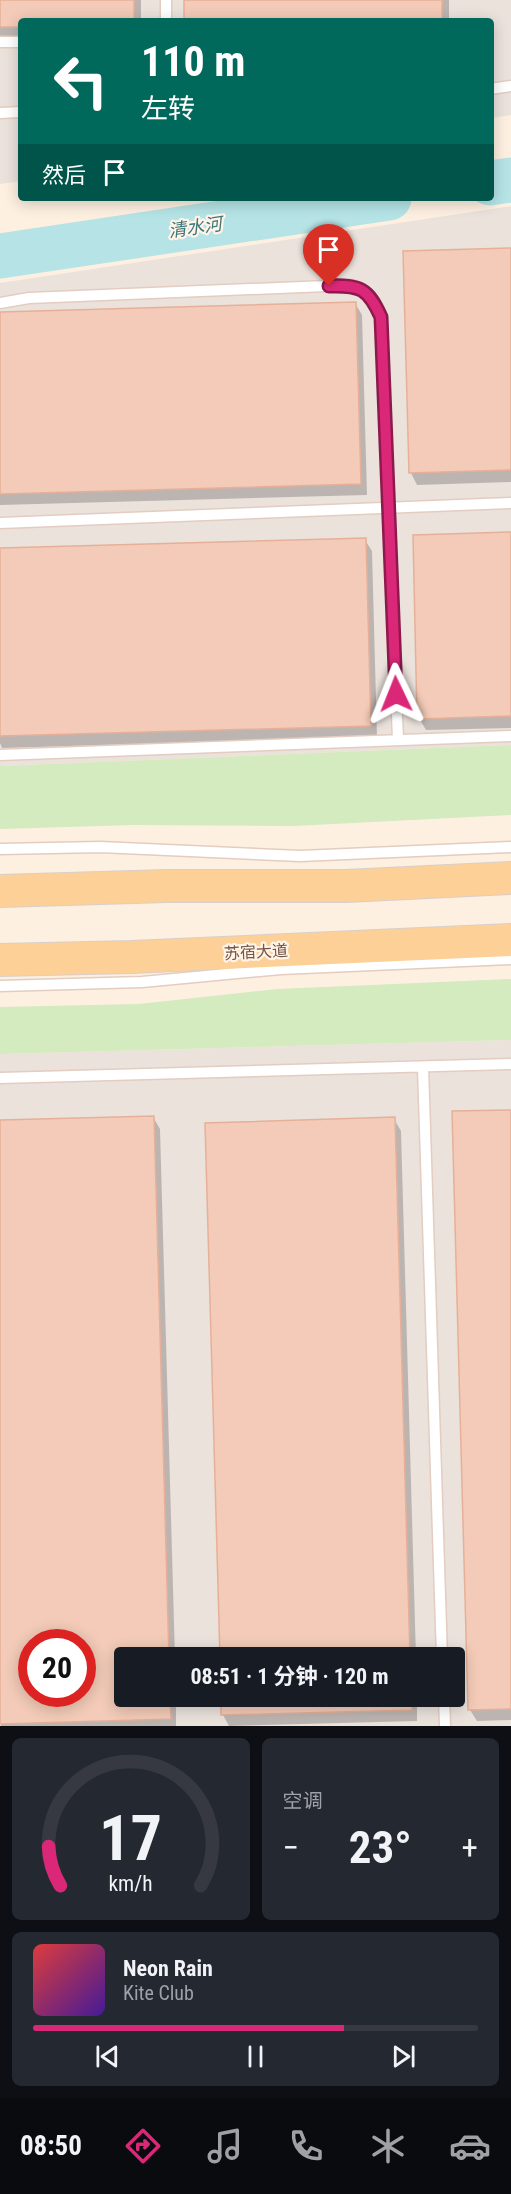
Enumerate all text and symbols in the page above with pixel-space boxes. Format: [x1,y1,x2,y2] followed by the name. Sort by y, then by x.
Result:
[141,37,246,86] text: 110 m
[42,42,120,120] icon: left
[141,93,195,125] text: 左转
[98,156,131,189] icon: arrive
[42,163,86,188] text: 然后
[167,212,226,241] water label: 清水河
[303,224,354,286] pin
[312,233,345,266] icon: arrive
[364,662,428,726] position arrow
[224,941,288,963] street label: 苏宿大道
[18,1629,96,1707] speed limit sign: 20
[190,1664,389,1689] text: 08:51 · 1 分钟 · 120 m
[283,1789,323,1813] text: 空调
[99,1802,162,1875] text: 17
[349,1821,412,1874] text: 23°
[283,1828,299,1867] text: −
[462,1828,478,1867] text: +
[109,1871,153,1896] text: km/h
[123,1956,213,1981] text: Neon Rain
[123,1981,194,2005] text: Kite Club
[91,2040,124,2073] icon: previous
[239,2040,272,2073] icon: pause
[387,2040,420,2073] icon: next
[122,2125,164,2167] icon: directions
[204,2125,246,2167] icon: music
[285,2125,327,2167] icon: phone
[367,2125,409,2167] icon: climate
[449,2125,491,2167] icon: car
[20,2130,82,2162] text: 08:50

